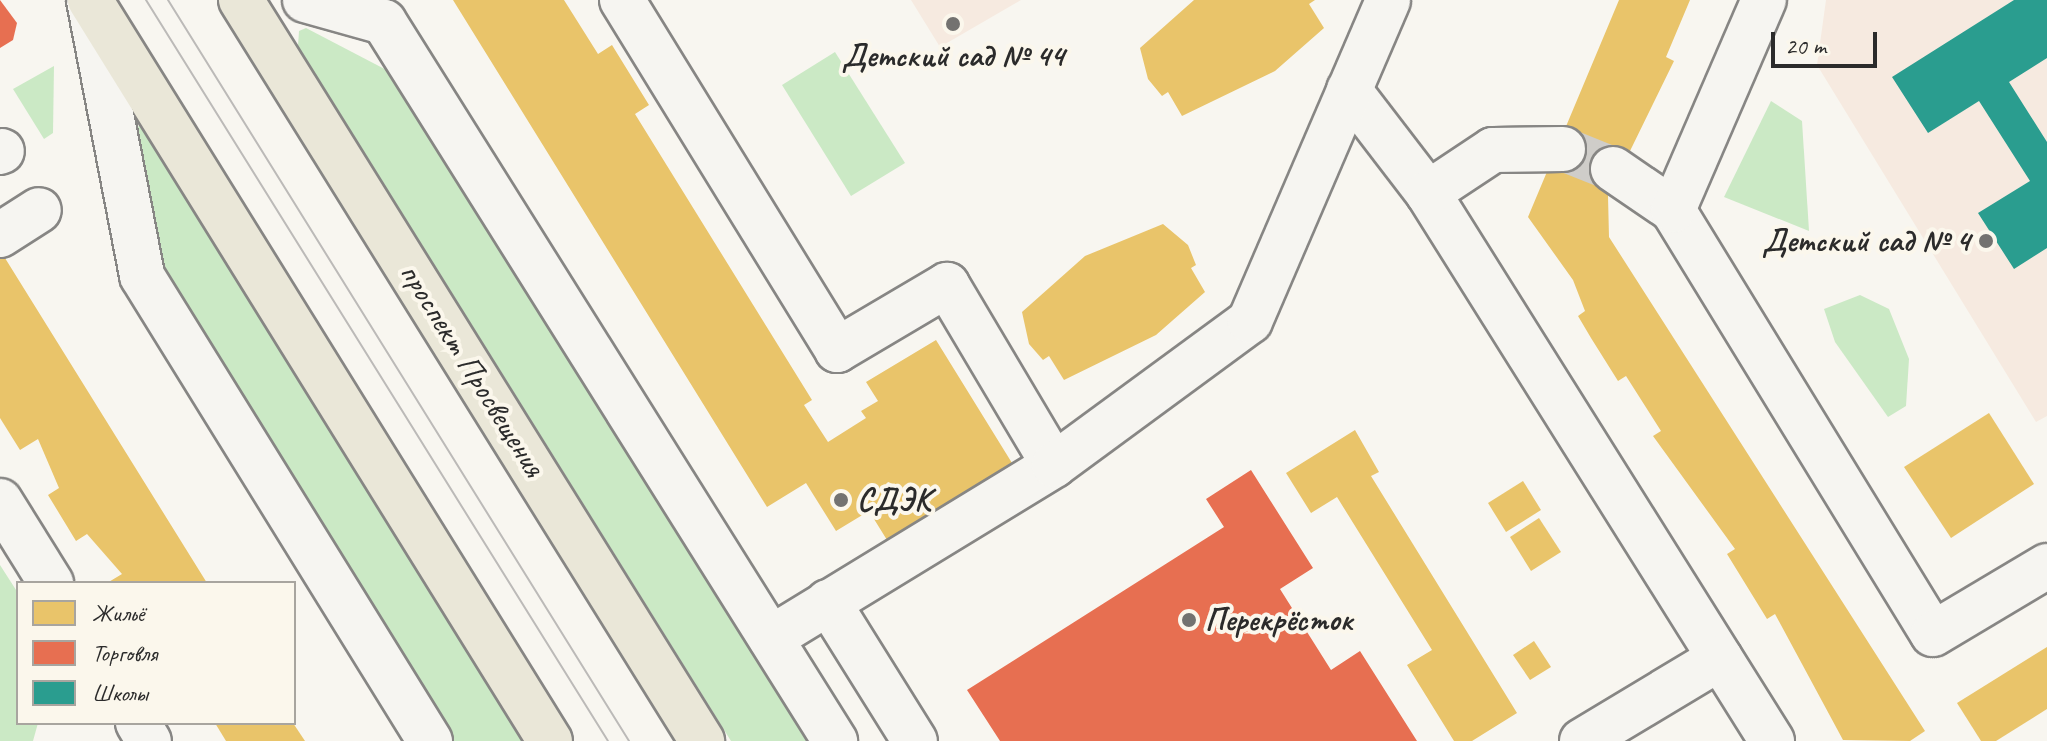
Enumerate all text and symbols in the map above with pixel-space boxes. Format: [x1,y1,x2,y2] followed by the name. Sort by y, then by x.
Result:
[944,15,962,33] marker: Детский сад № 44
[1775,16,1881,66] scale bar
[1785,31,1826,61] text: 20 m
[842,37,1064,75] place label: Детский сад № 44
[1762,222,1970,260] place label: Детский сад № 4
[1977,232,1995,250] marker: Детский сад № 4
[391,257,553,483] street label: проспект Просвещения
[857,481,930,519] place label: СДЭК
[832,491,850,509] marker: СДЭК
[16,581,296,725] legend
[92,598,144,628] text: Жильё
[1205,601,1353,639] place label: Перекрёсток
[1180,611,1198,629] marker: Перекрёсток
[92,638,157,668] text: Торговля
[92,678,148,708] text: Школы

